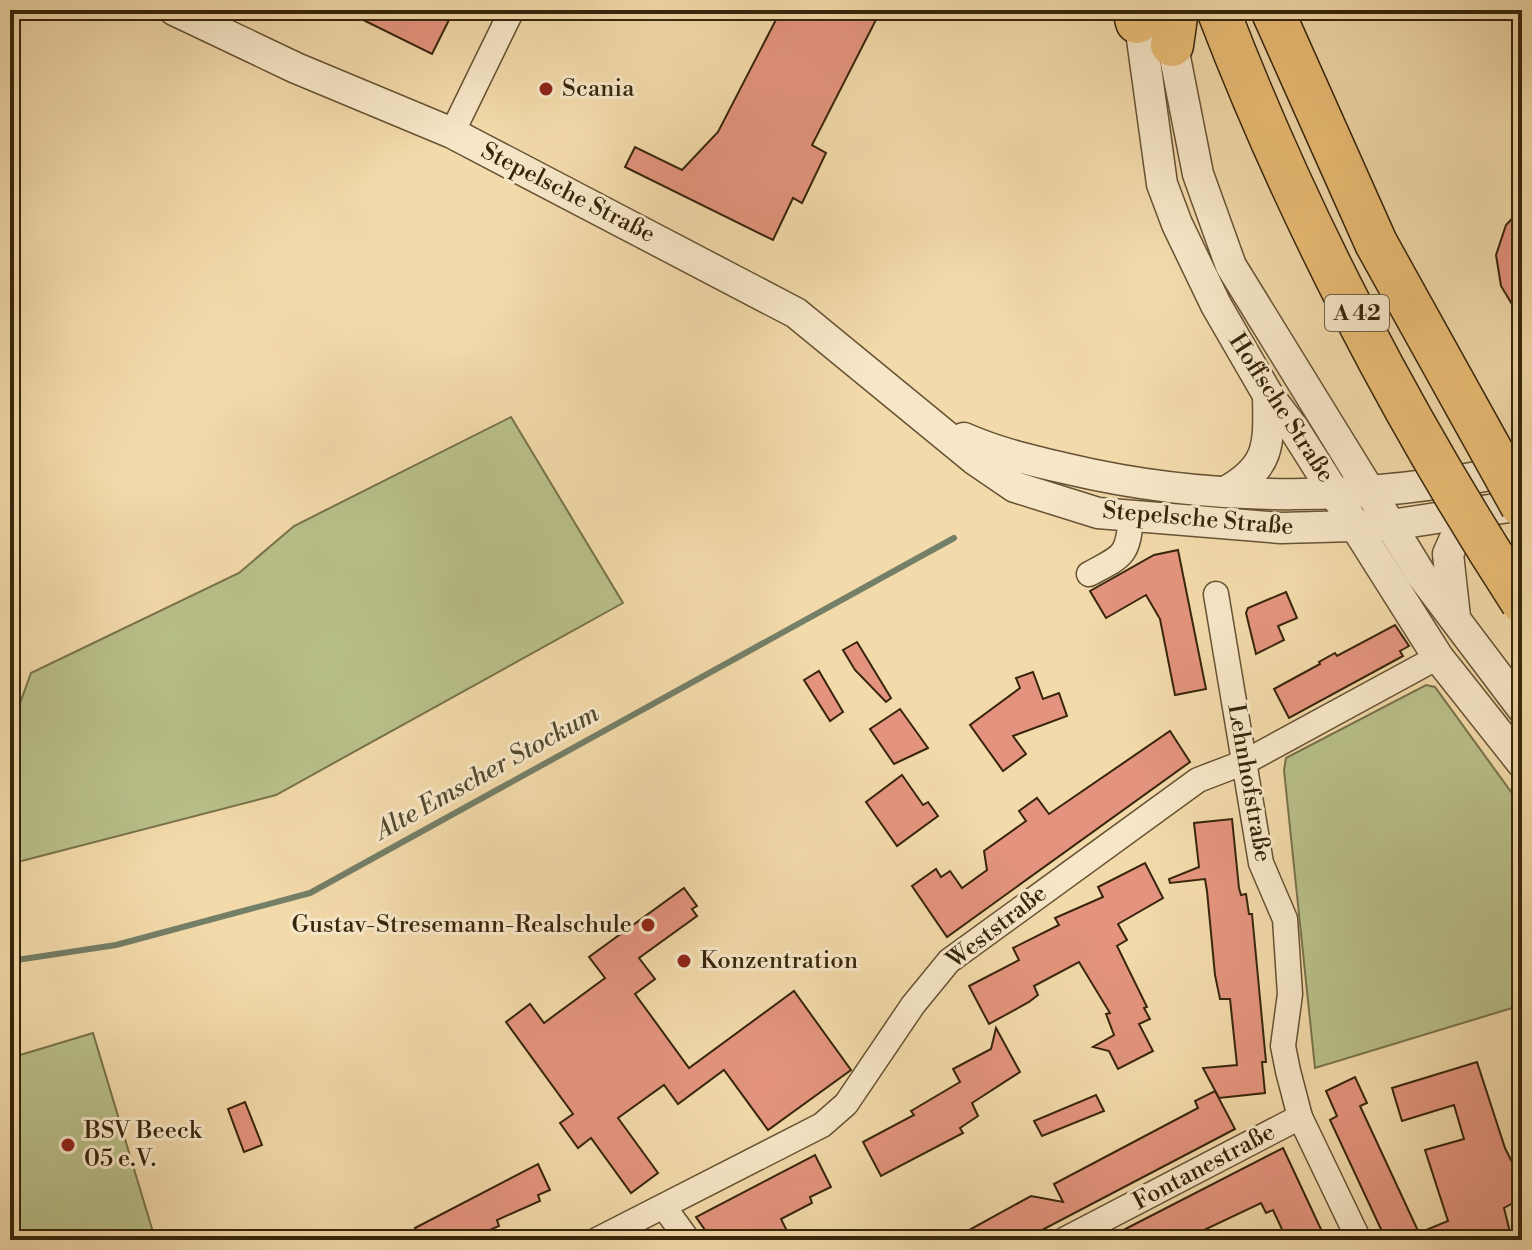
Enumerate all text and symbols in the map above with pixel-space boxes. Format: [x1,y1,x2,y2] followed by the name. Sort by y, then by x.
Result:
[562,74,635,104] place label: Scania
[537,80,555,98] marker: Scania
[476,136,660,250] street label: Stepelsche Straße
[1325,295,1389,331] road number: A 42
[1222,328,1340,488] street label: Hoffsche Straße
[1101,496,1295,542] street label: Stepelsche Straße
[367,697,605,848] water label: Alte Emscher Stockum
[1220,702,1278,864] street label: Lehnhofstraße
[940,879,1053,976] street label: Weststraße
[292,910,632,940] place label: Gustav-Stresemann-Realschule
[639,916,657,934] marker: Gustav-Stresemann-Realschule
[700,946,858,976] place label: Konzentration
[675,952,693,970] marker: Konzentration
[83,1116,203,1174] place label: BSV Beeck 05 e.V.
[1128,1117,1280,1217] street label: Fontanestraße
[59,1136,77,1154] marker: BSV Beeck 05 e.V.

